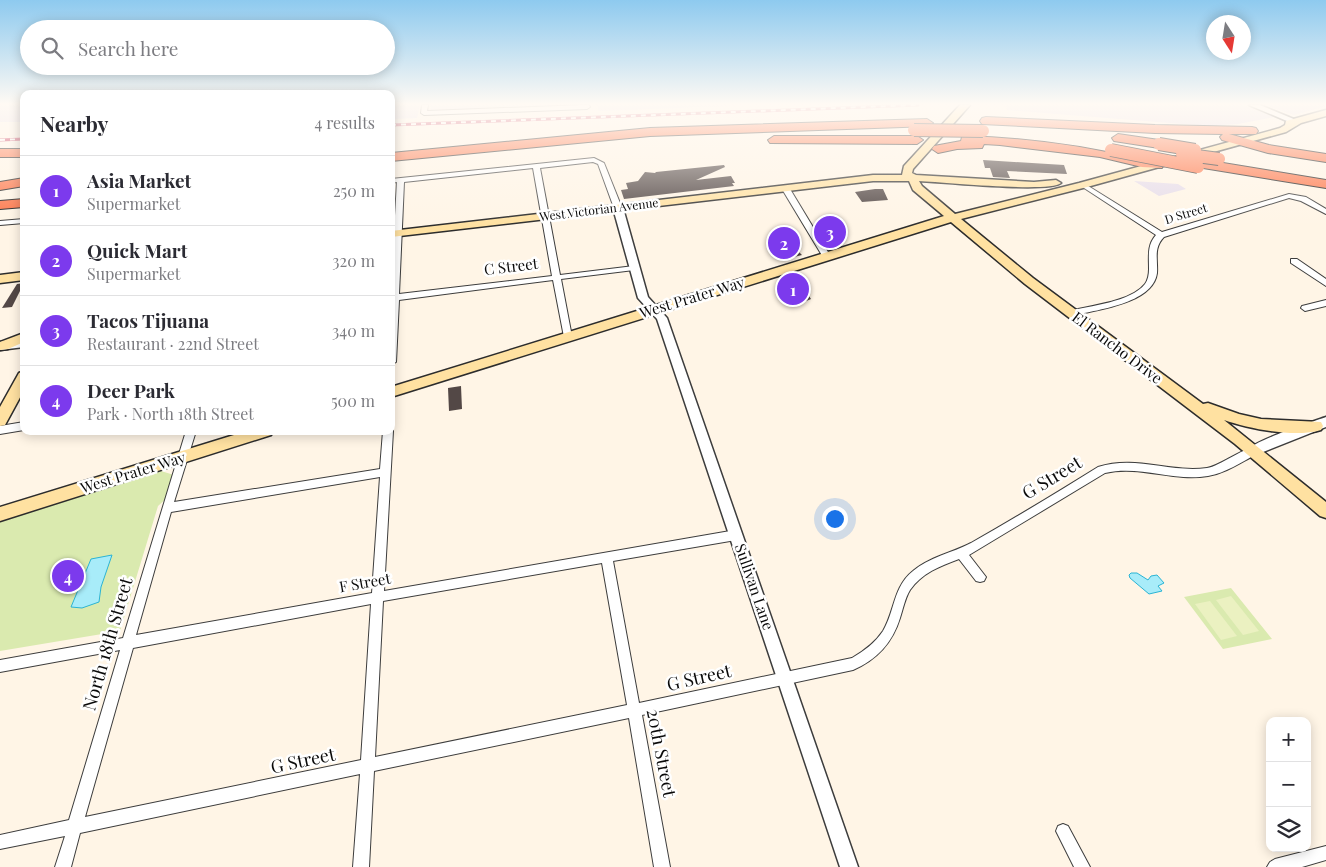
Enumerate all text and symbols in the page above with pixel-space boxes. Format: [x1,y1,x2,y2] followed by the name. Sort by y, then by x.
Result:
[1206,15,1251,60] north arrow
[20,20,395,75] search box
[38,34,66,62] icon: search
[78,35,178,61] text: Search here
[40,109,109,137] text: Nearby
[314,112,375,133] text: 4 results
[87,167,191,193] text: Asia Market
[53,180,59,201] text: 1
[333,180,375,201] text: 250 m
[87,193,181,214] text: Supermarket
[538,194,659,224] street label: West Victorian Avenue
[1162,199,1210,227] street label: D Street
[814,213,846,251] pin: 3
[768,224,800,262] pin: 2
[87,237,187,263] text: Quick Mart
[52,250,60,271] text: 2
[332,250,375,271] text: 320 m
[483,253,540,279] street label: C Street
[87,263,181,284] text: Supermarket
[777,270,809,308] pin: 1
[636,271,747,323] street label: West Prater Way
[87,307,209,333] text: Tacos Tijuana
[1068,307,1167,388] street label: El Rancho Drive
[52,320,60,341] text: 3
[332,320,375,341] text: 340 m
[87,333,259,354] text: Restaurant · 22nd Street
[87,377,175,403] text: Deer Park
[52,390,60,411] text: 4
[331,390,375,411] text: 500 m
[87,403,254,424] text: Park · North 18th Street
[77,446,188,498] street label: West Prater Way
[1017,450,1086,504] street label: G Street
[822,506,848,532] your location
[731,541,779,632] street label: Sullivan Lane
[52,557,84,595] pin: 4
[337,568,393,596] street label: F Street
[77,574,138,713] street label: North 18th Street
[664,658,734,696] street label: G Street
[642,707,682,799] street label: 20th Street
[1266,717,1311,852] map controls
[1266,717,1311,762] button: +
[268,741,338,779] street label: G Street
[1266,762,1311,807] button: −
[1266,807,1311,852] button: layers

